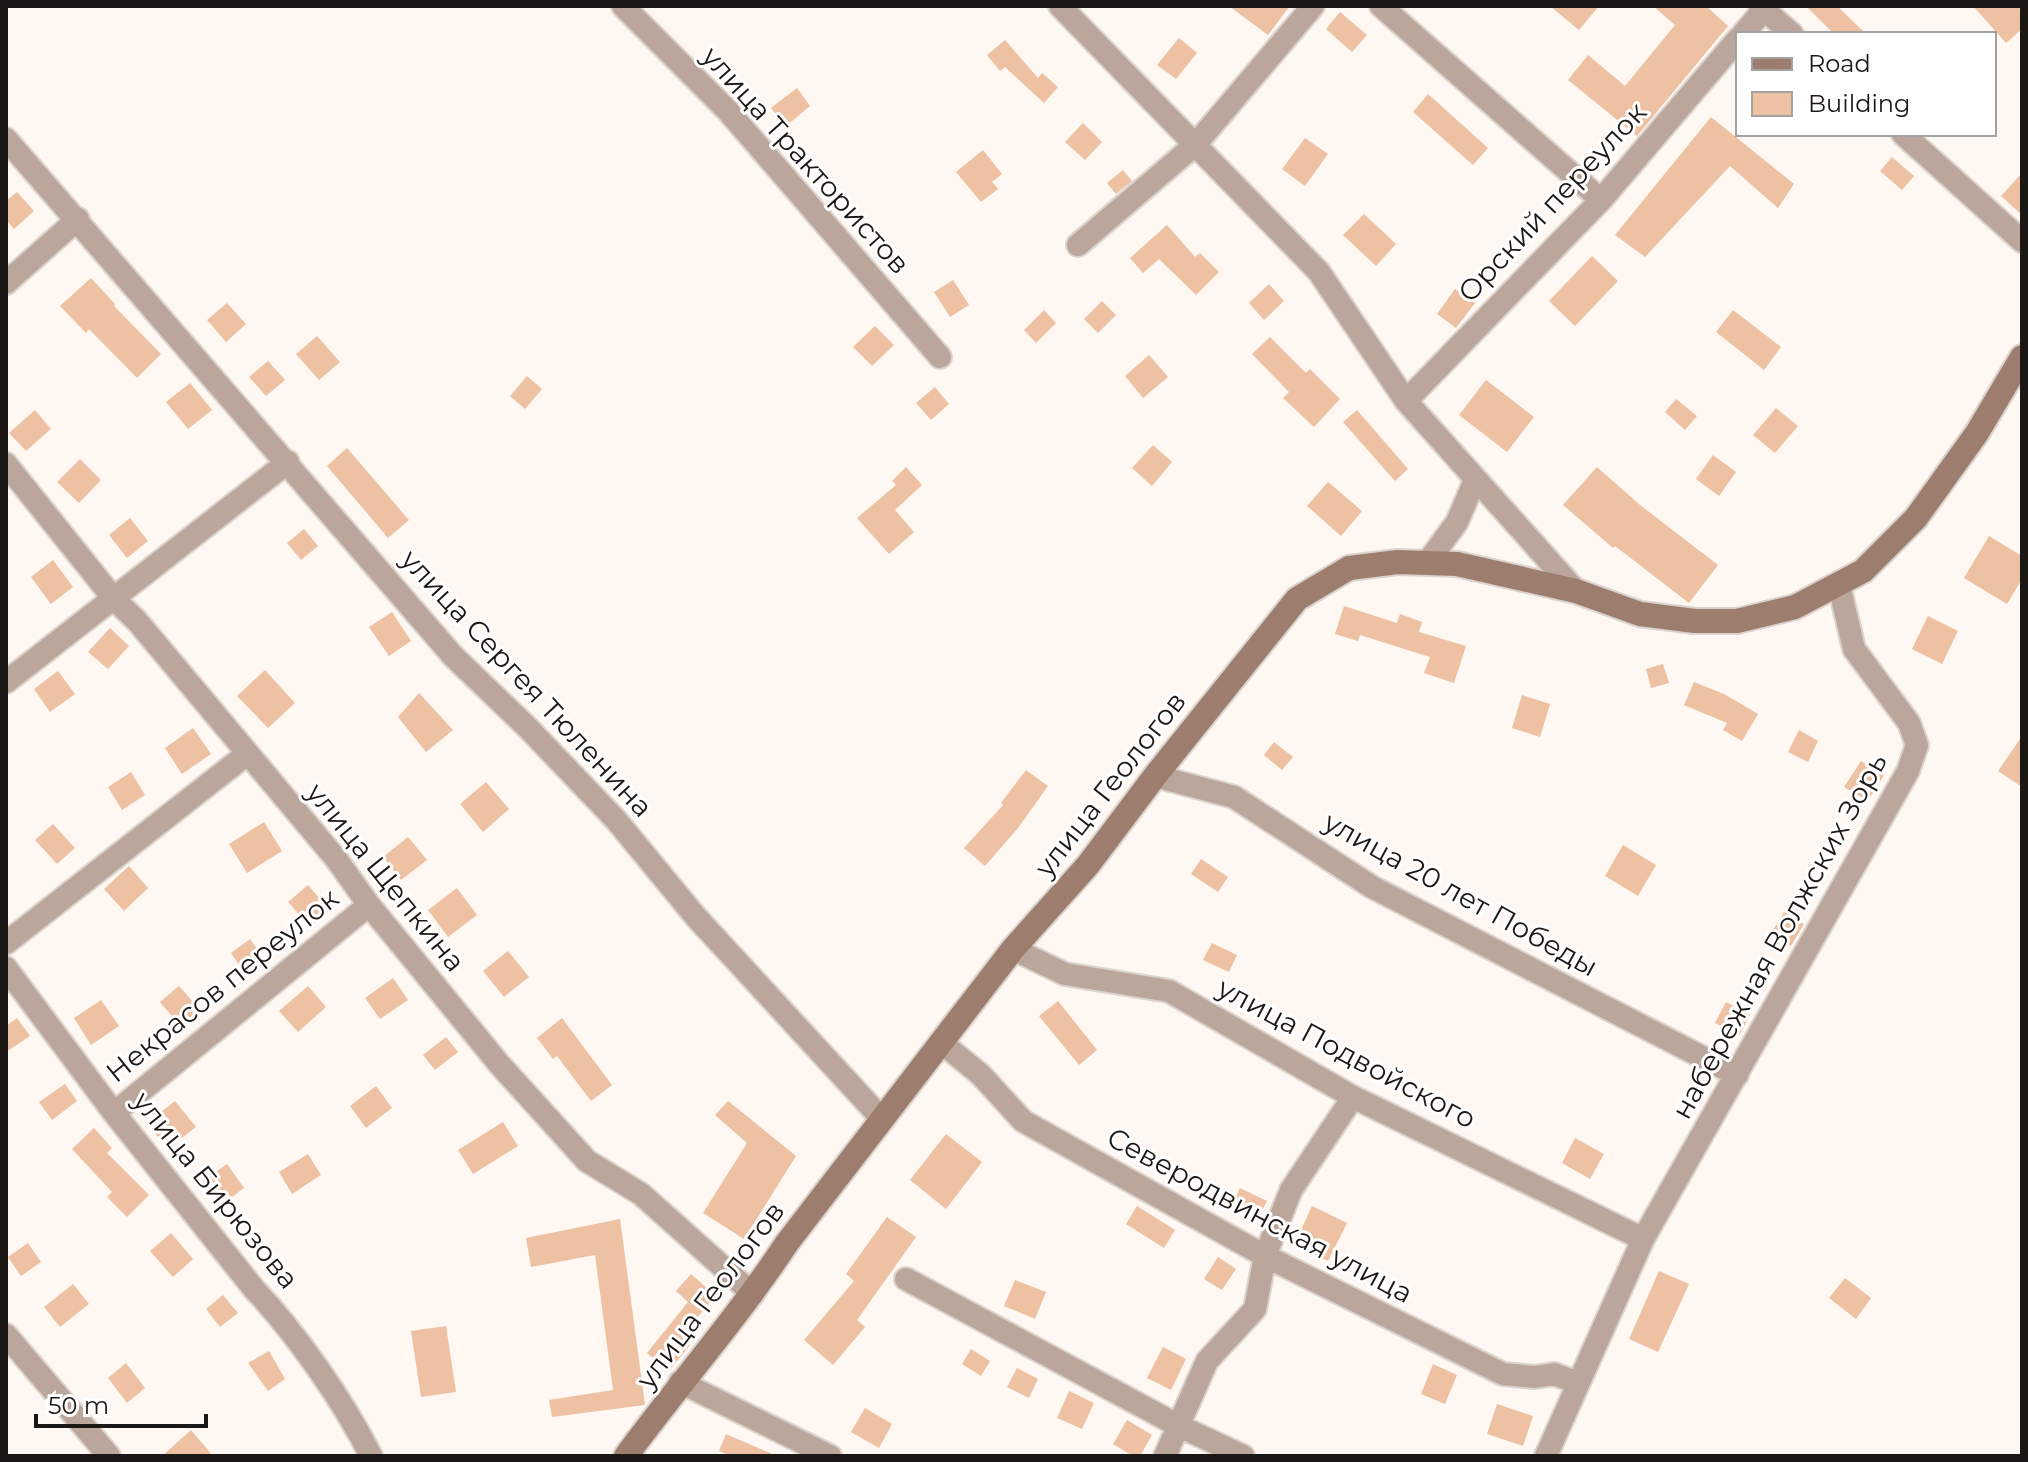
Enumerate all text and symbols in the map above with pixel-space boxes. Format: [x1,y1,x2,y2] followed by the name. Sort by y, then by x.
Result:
[1736,32,1996,136] legend
[694,39,917,281] street label: улица Трактористов
[1808,49,1871,78] text: Road
[1808,89,1911,118] text: Building
[1451,95,1653,309] street label: Орский переулок
[393,542,660,824] street label: улица Сергея Тюленина
[1027,685,1193,884] street label: улица Геологов
[1664,747,1894,1125] street label: набережная Волжских Зорь
[299,775,472,978] street label: улица Щепкина
[1317,804,1604,984] street label: улица 20 лет Победы
[99,881,345,1089] street label: Некрасов переулок
[1211,970,1482,1136] street label: улица Подвойского
[125,1084,306,1295] street label: улица Бирюзова
[1101,1120,1419,1310] street label: Северодвинская улица
[628,1195,791,1396] street label: улица Геологов
[36,1378,206,1428] scale bar
[48,1391,109,1420] text: 50 m

